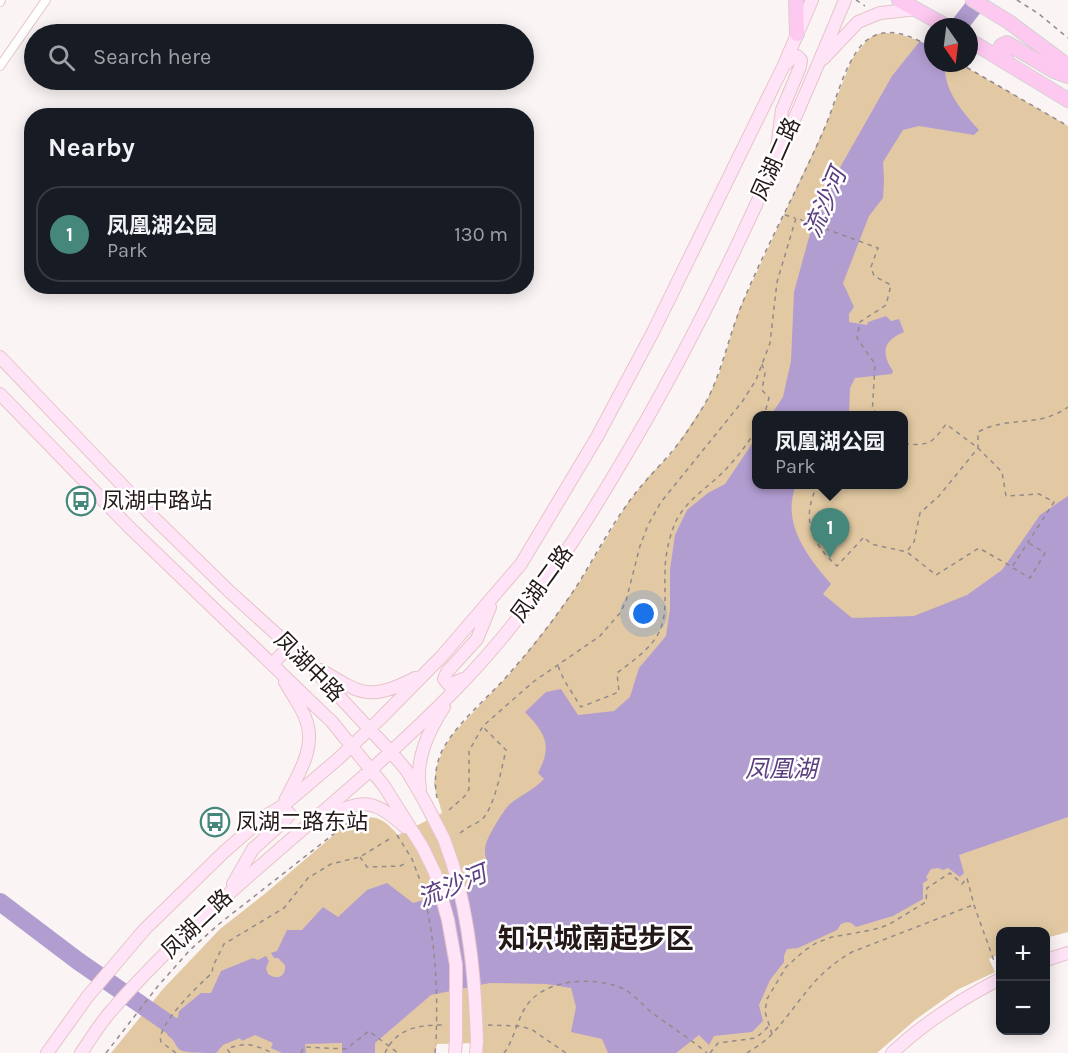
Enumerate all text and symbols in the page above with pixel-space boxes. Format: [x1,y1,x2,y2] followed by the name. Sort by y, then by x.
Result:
[924,18,978,72] north arrow
[24,24,534,90] search box
[45,41,78,74] icon: search
[93,44,211,70] text: Search here
[746,114,806,204] street label: 凤湖二路
[48,132,135,163] text: Nearby
[798,161,854,242] water label: 流沙河
[107,213,217,239] text: 凤凰湖公园
[66,223,73,246] text: 1
[454,223,508,246] text: 130 m
[107,239,148,262] text: Park
[752,411,908,489] popup
[775,429,885,455] text: 凤凰湖公园
[775,455,816,478] text: Park
[65,485,97,517] bus stop icon: 凤湖中路站
[102,488,212,514] place label: 凤湖中路站
[810,508,850,558] pin: 1
[506,541,578,627] street label: 凤湖二路
[629,599,658,628] your location
[269,627,349,707] street label: 凤湖中路
[745,755,821,783] water label: 凤凰湖
[199,806,231,838] bus stop icon: 凤湖二路东站
[236,809,368,835] place label: 凤湖二路东站
[413,858,494,912] water label: 流沙河
[156,884,238,964] street label: 凤湖二路
[498,922,694,955] district label: 知识城南起步区
[996,927,1050,1035] map controls
[996,927,1050,981] button: +
[996,981,1050,1035] button: −

